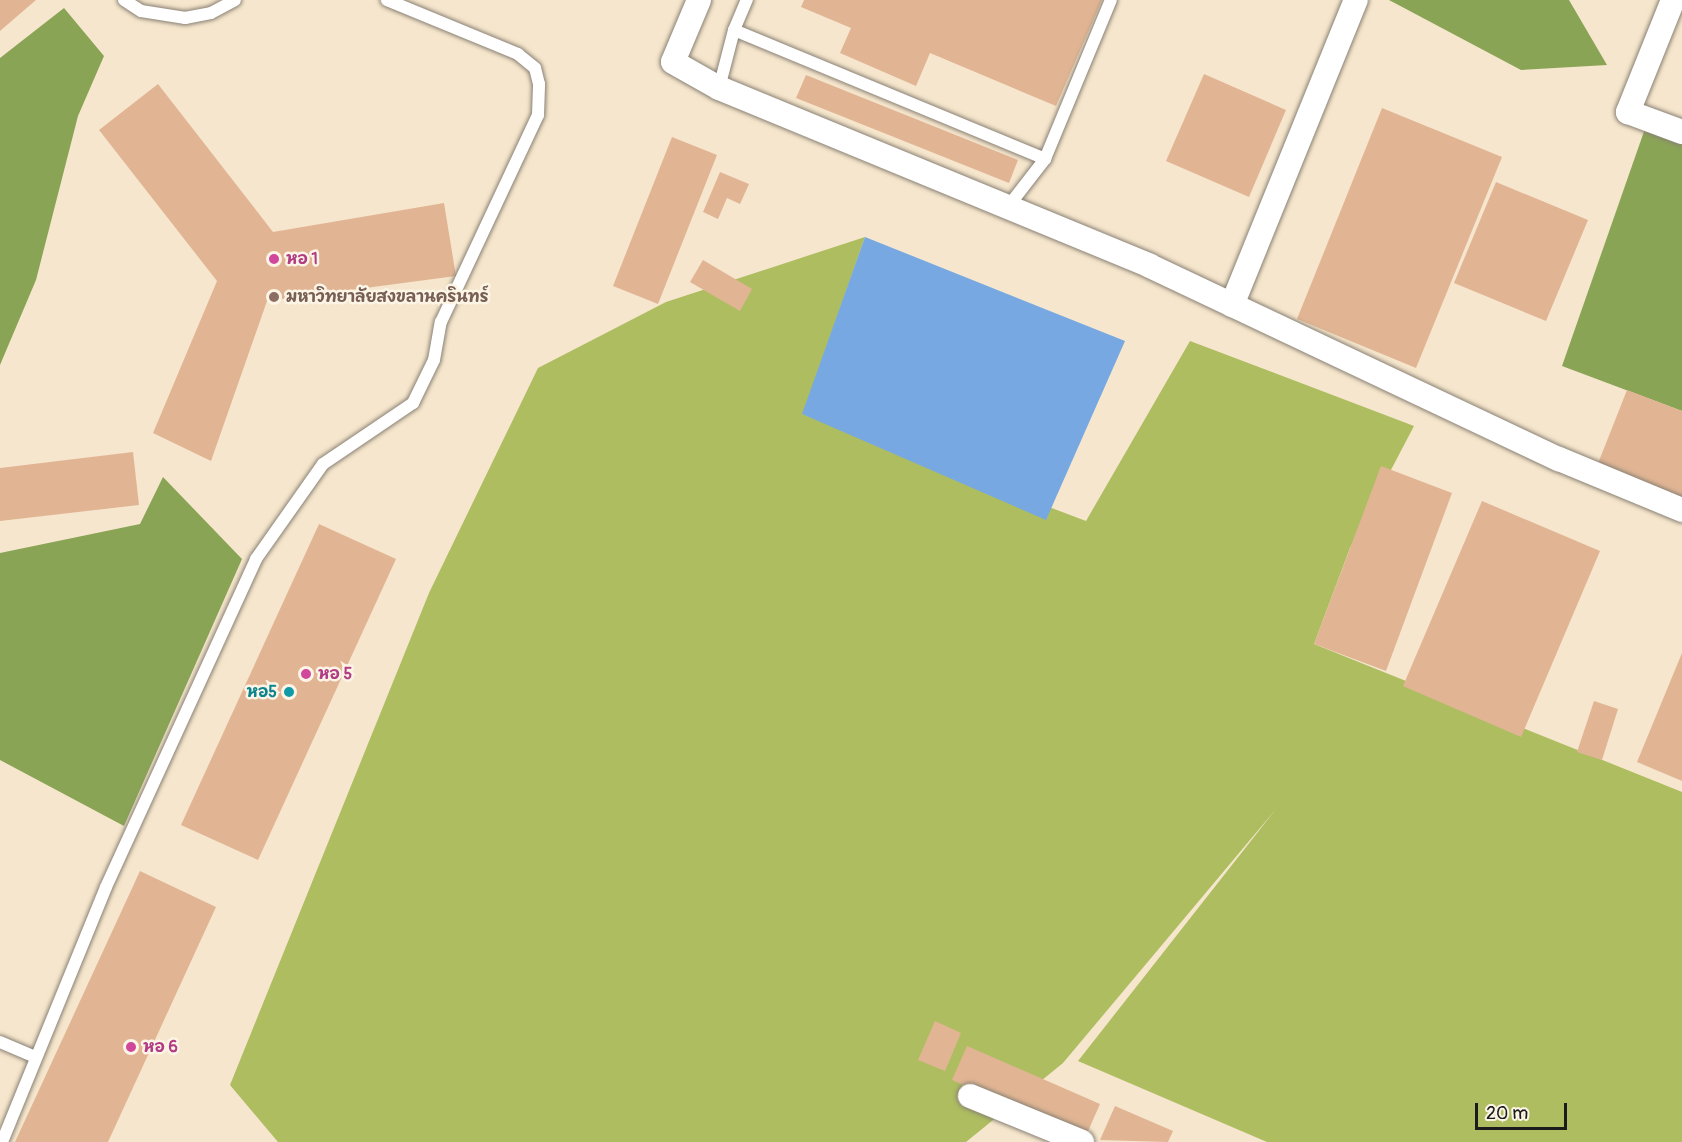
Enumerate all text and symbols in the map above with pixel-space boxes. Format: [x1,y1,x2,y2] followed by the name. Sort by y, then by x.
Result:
[286,249,318,269] place label: หอ 1
[267,252,281,266] marker: หอ 1
[286,287,488,307] place label: มหาวิทยาลัยสงขลานครินทร์
[267,290,281,304] marker: มหาวิทยาลัยสงขลานครินทร์
[318,664,352,684] place label: หอ 5
[299,667,313,681] marker: หอ 5
[246,682,277,702] place label: หอ5
[282,685,296,699] marker: หอ5
[143,1037,178,1057] place label: หอ 6
[124,1040,138,1054] marker: หอ 6
[1478,1091,1570,1129] scale bar
[1486,1102,1528,1125] text: 20 m

